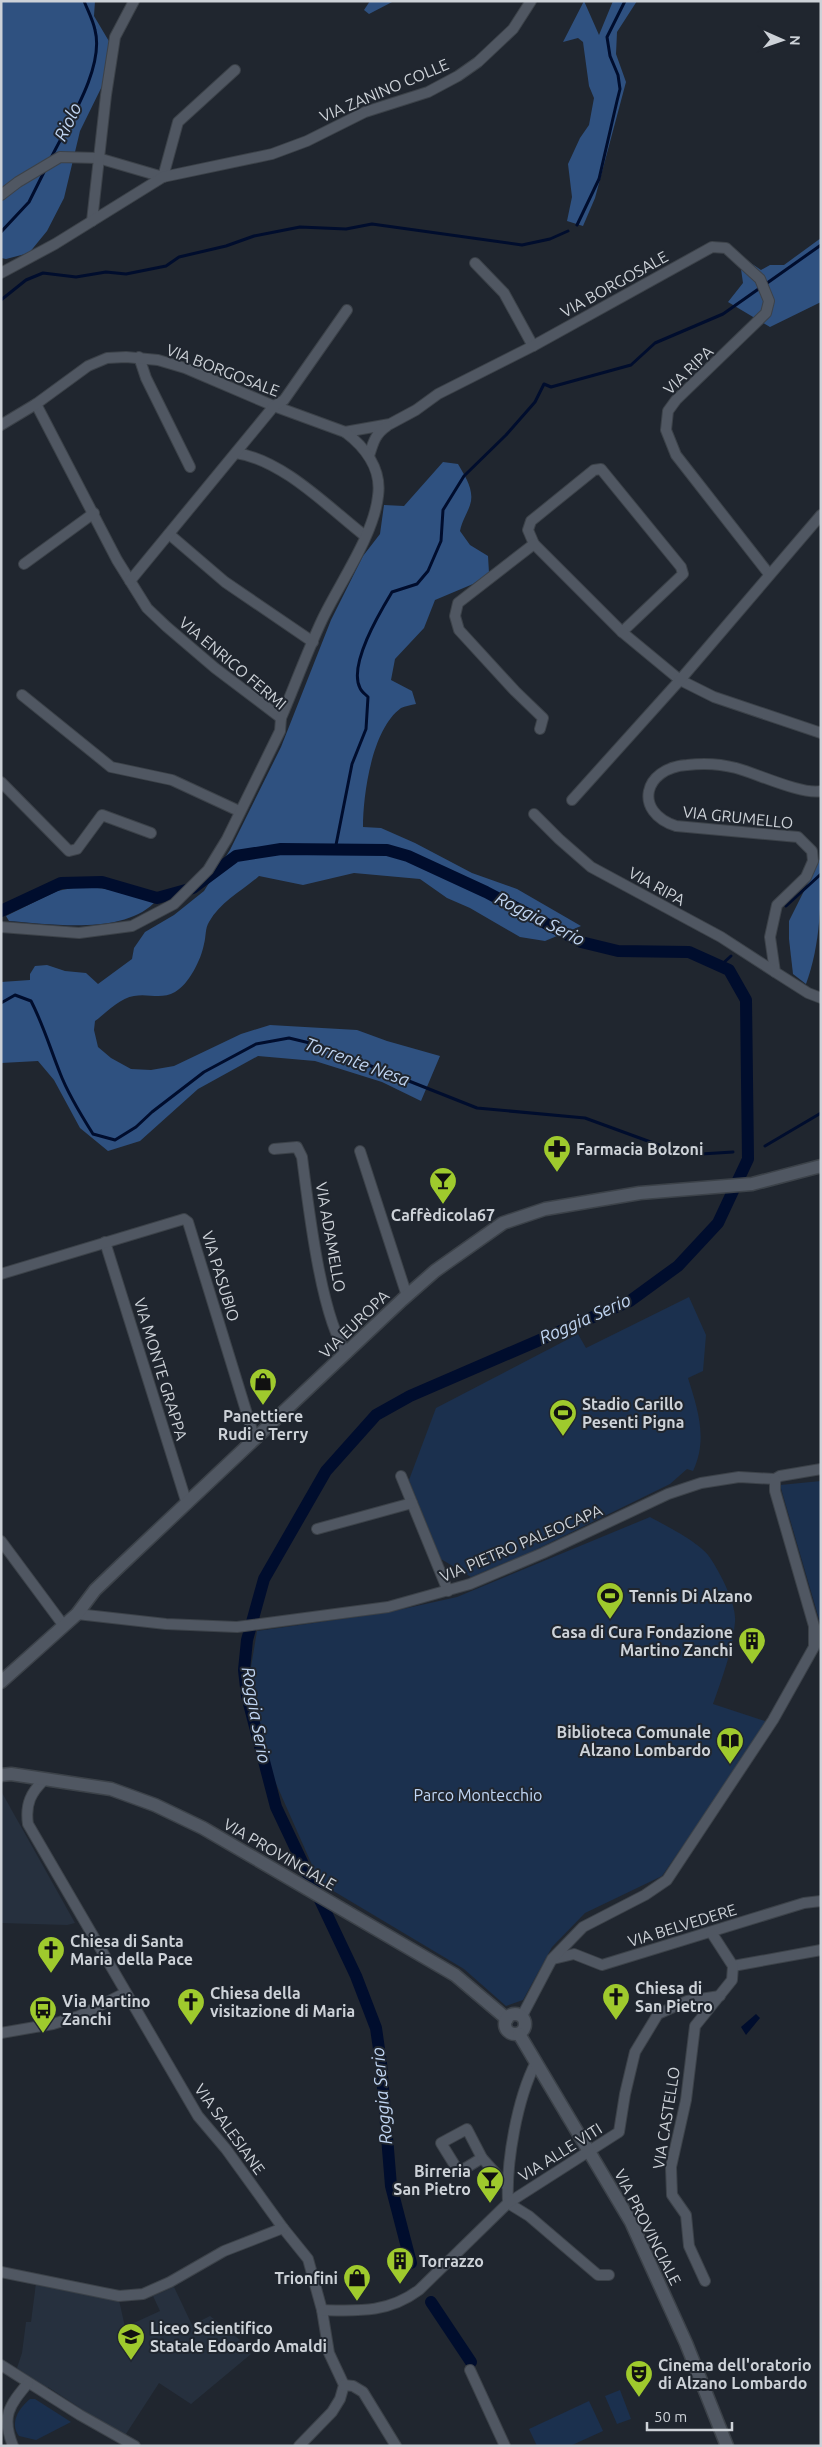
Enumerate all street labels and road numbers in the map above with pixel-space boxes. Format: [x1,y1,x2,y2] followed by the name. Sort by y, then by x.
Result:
[317,55,451,125] street label: VIA ZANINO COLLE
[557,247,671,321] street label: VIA BORGOSALE
[164,340,282,400] street label: VIA BORGOSALE
[660,342,717,398] street label: VIA RIPA
[176,613,290,713] street label: VIA ENRICO FERMI
[682,802,794,832] street label: VIA GRUMELLO
[626,863,689,909] street label: VIA RIPA
[312,1181,350,1293] street label: VIA ADAMELLO
[199,1228,243,1324] street label: VIA PASUBIO
[315,1286,393,1362] street label: VIA EUROPA
[131,1296,191,1443] street label: VIA MONTE GRAPPA
[437,1500,605,1585] street label: VIA PIETRO PALEOCAPA
[220,1814,340,1894] street label: VIA PROVINCIALE
[626,1900,738,1950] street label: VIA BELVEDERE
[649,2065,683,2171] street label: VIA CASTELLO
[191,2080,269,2178] street label: VIA SALESIANE
[515,2119,605,2185] street label: VIA ALLE VITI
[611,2166,685,2288] street label: VIA PROVINCIALE

